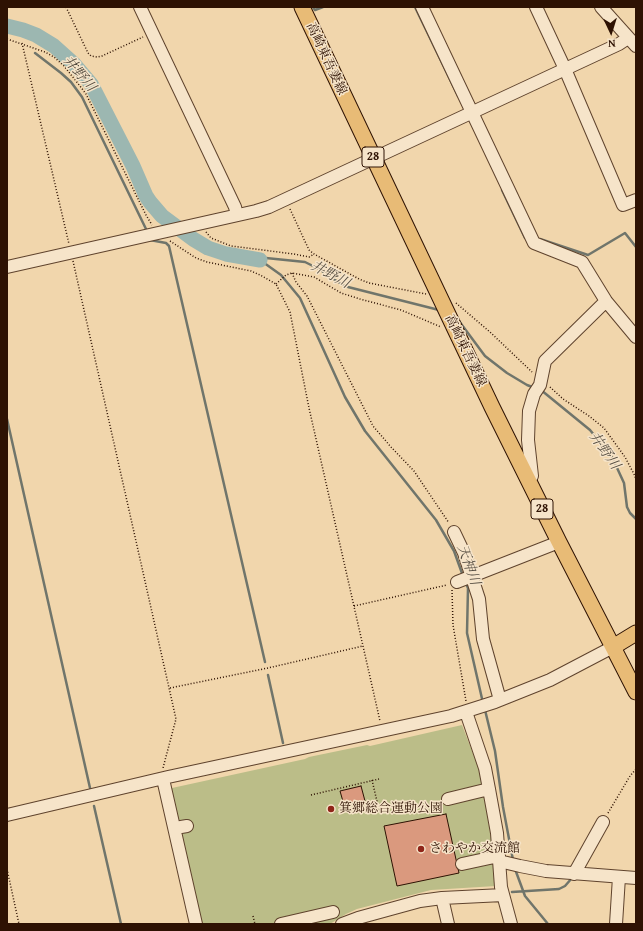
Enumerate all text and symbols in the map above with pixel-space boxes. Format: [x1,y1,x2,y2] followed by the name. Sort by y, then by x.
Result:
[591,12,631,52] north arrow
[302,20,350,98] street label: 高崎東吾妻線
[608,36,616,52] text: N
[59,53,99,95] water label: 井野川
[362,147,384,167] road number: 28
[308,258,352,292] water label: 井野川
[441,313,489,389] street label: 高崎東吾妻線
[585,429,623,473] water label: 井野川
[531,499,553,519] road number: 28
[453,542,483,588] water label: 天神川
[339,801,443,817] place label: 箕郷総合運動公園
[326,804,336,814] marker: 箕郷総合運動公園
[429,841,520,857] place label: さわやか交流館
[416,844,426,854] marker: さわやか交流館

